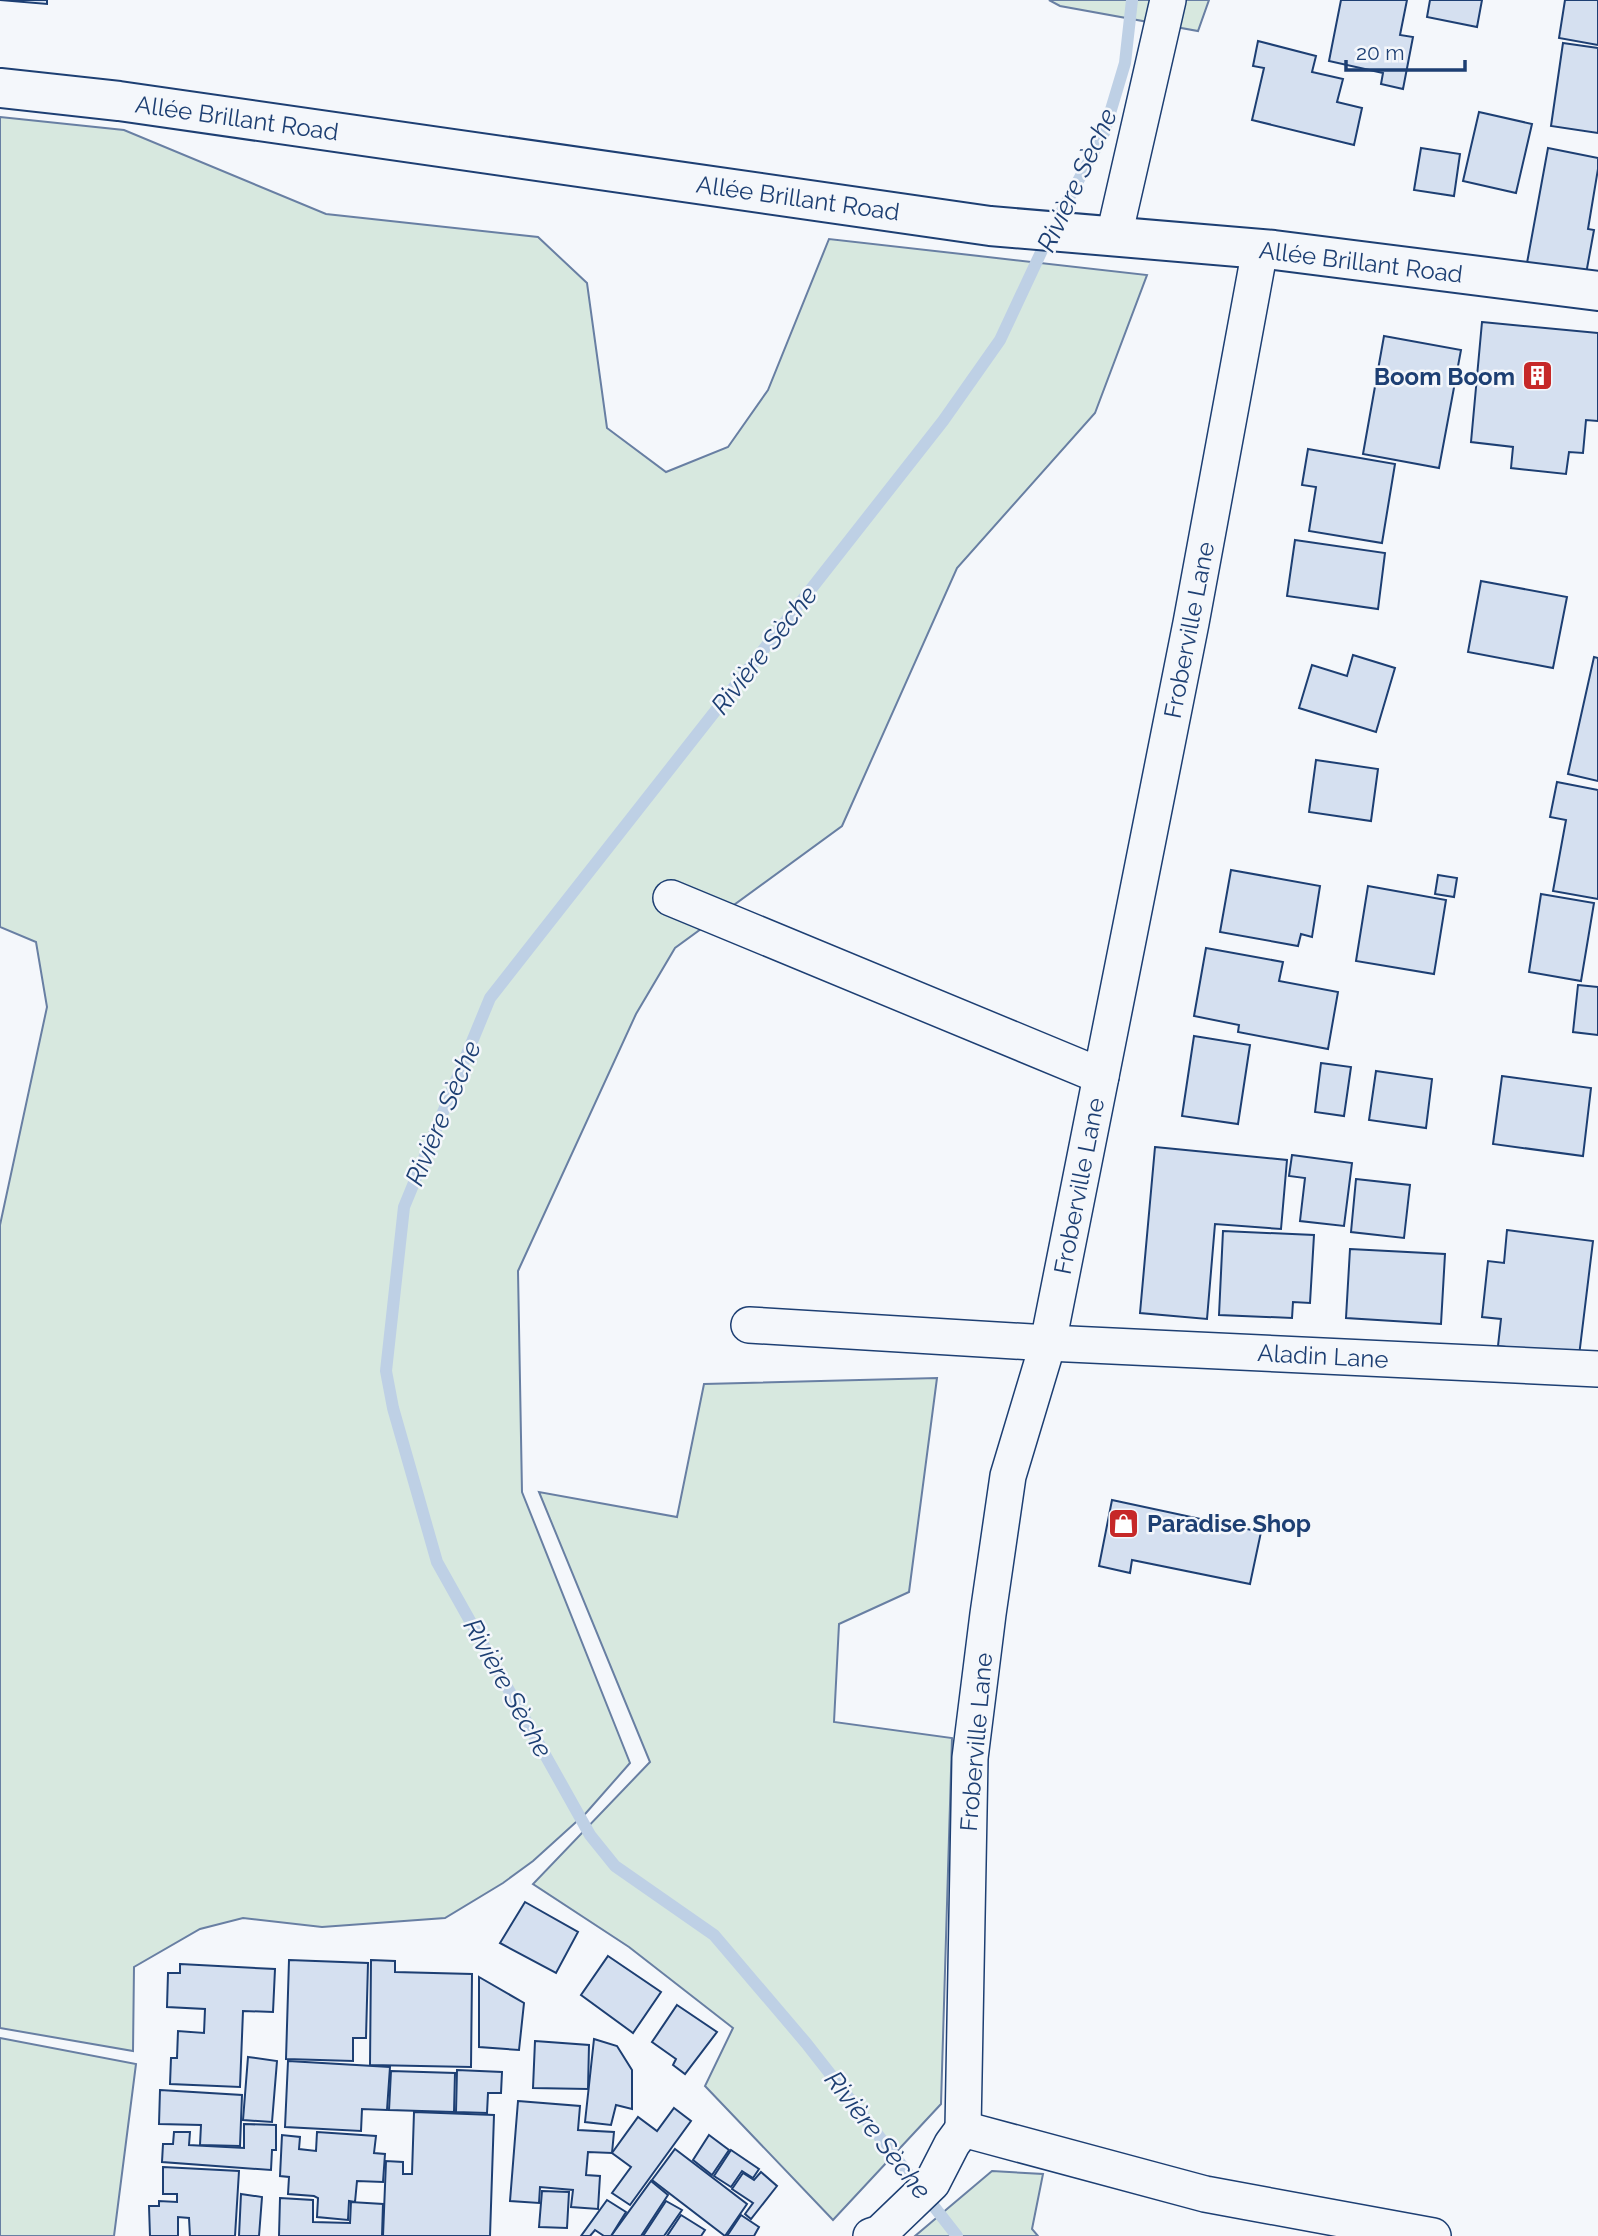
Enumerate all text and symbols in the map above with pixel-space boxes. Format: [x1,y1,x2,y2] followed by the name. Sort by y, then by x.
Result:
[1346,28,1465,72] scale bar
[1356,40,1404,65] text: 20 m
[134,89,340,147] street label: Allée Brillant Road
[1031,104,1123,256] water label: Rivière Sèche
[695,169,901,227] street label: Allée Brillant Road
[1258,235,1464,289] street label: Allée Brillant Road
[1521,359,1555,393] building icon: Boom Boom
[1374,362,1515,391] place label: Boom Boom
[1158,539,1220,721] street label: Froberville Lane
[705,580,823,720] water label: Rivière Sèche
[399,1036,487,1190] water label: Rivière Sèche
[1048,1095,1110,1277] street label: Froberville Lane
[1257,1338,1389,1374] street label: Aladin Lane
[1107,1506,1141,1540] shop icon: Paradise Shop
[1147,1509,1311,1538] place label: Paradise Shop
[458,1613,559,1763] water label: Rivière Sèche
[954,1651,998,1833] street label: Froberville Lane
[819,2065,937,2205] water label: Rivière Sèche

